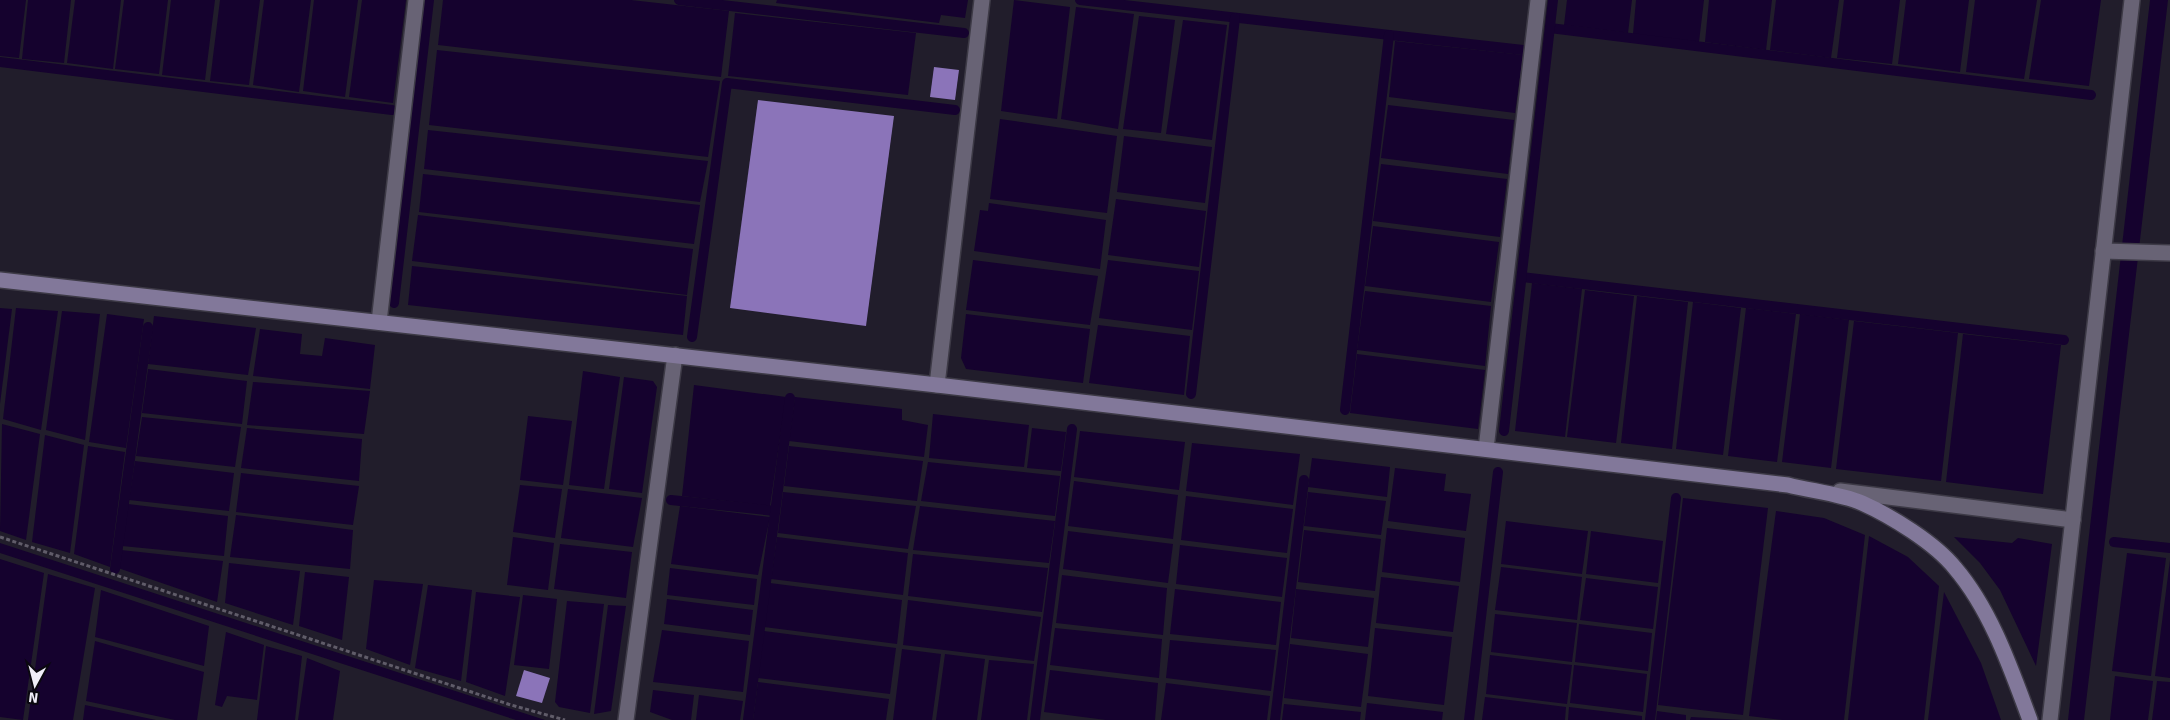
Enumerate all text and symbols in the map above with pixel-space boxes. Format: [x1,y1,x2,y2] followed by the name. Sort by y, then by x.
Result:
[10,660,60,710] north arrow
[28,688,39,706] text: N

